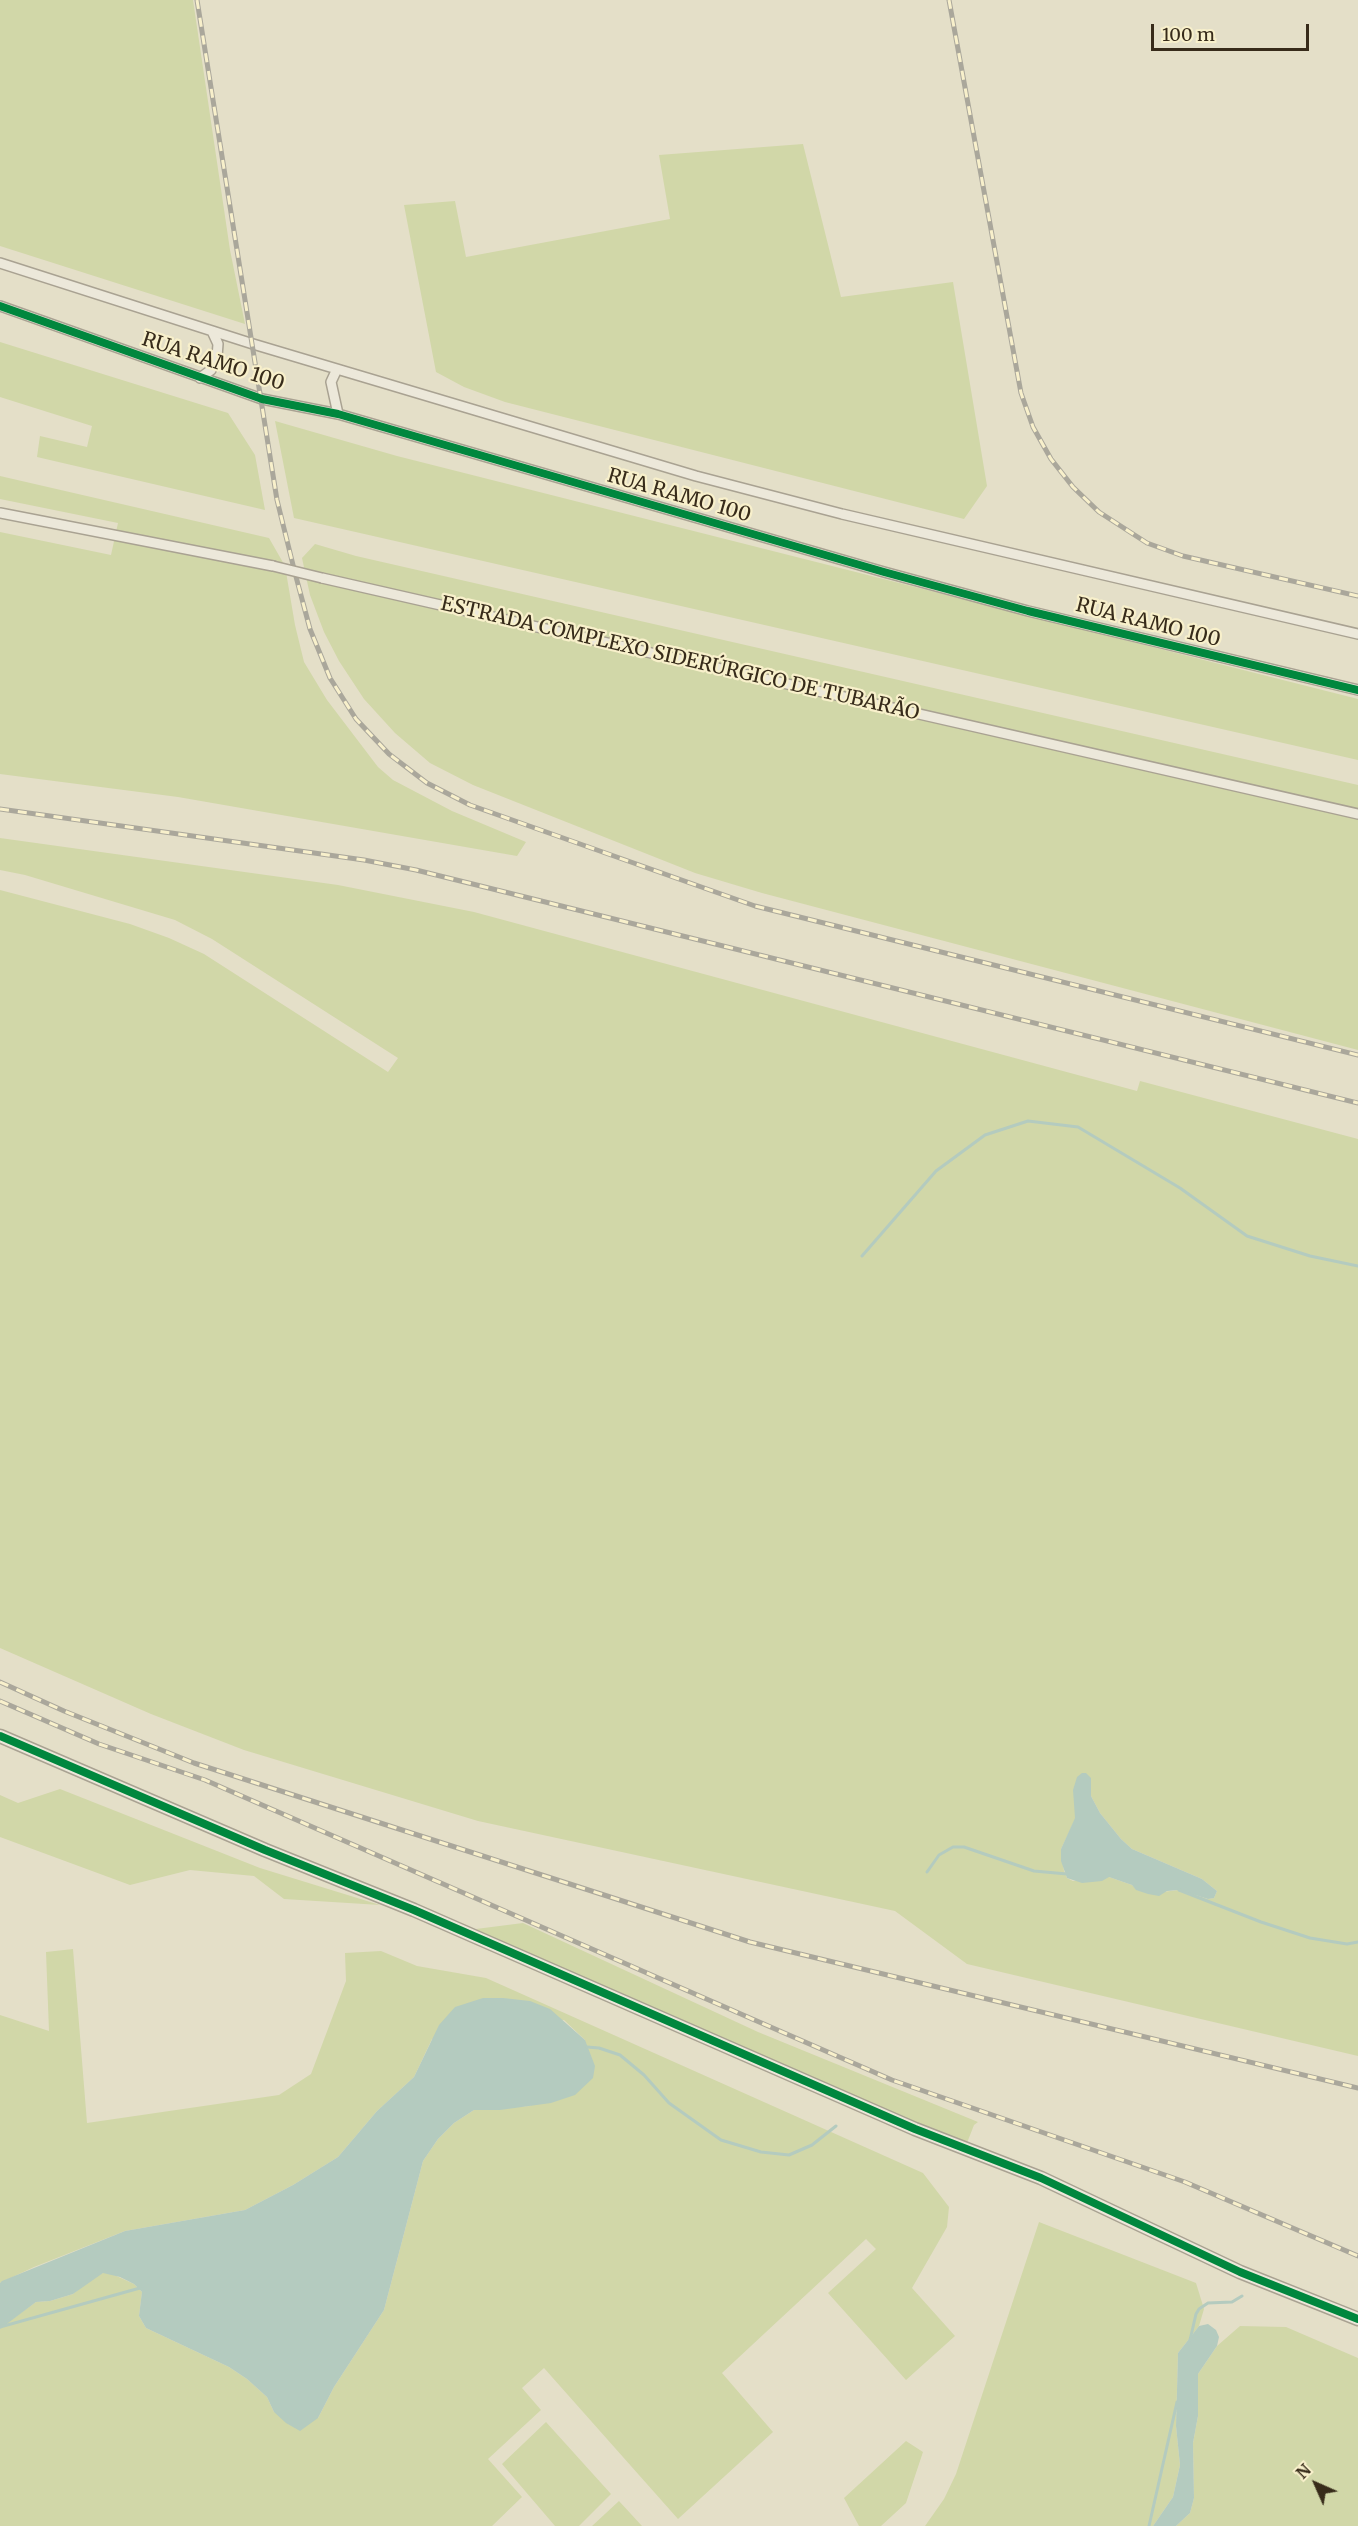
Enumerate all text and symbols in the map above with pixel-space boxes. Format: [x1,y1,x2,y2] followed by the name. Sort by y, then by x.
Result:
[1154,12,1312,50] scale bar
[1162,23,1215,46] text: 100 m
[139,328,287,396] street label: RUA RAMO 100
[604,464,754,528] street label: RUA RAMO 100
[438,592,922,726] street label: ESTRADA COMPLEXO SIDERÚRGICO DE TUBARÃO
[1073,593,1223,653] street label: RUA RAMO 100
[1286,2454,1346,2514] north arrow
[1292,2460,1315,2483] text: N

